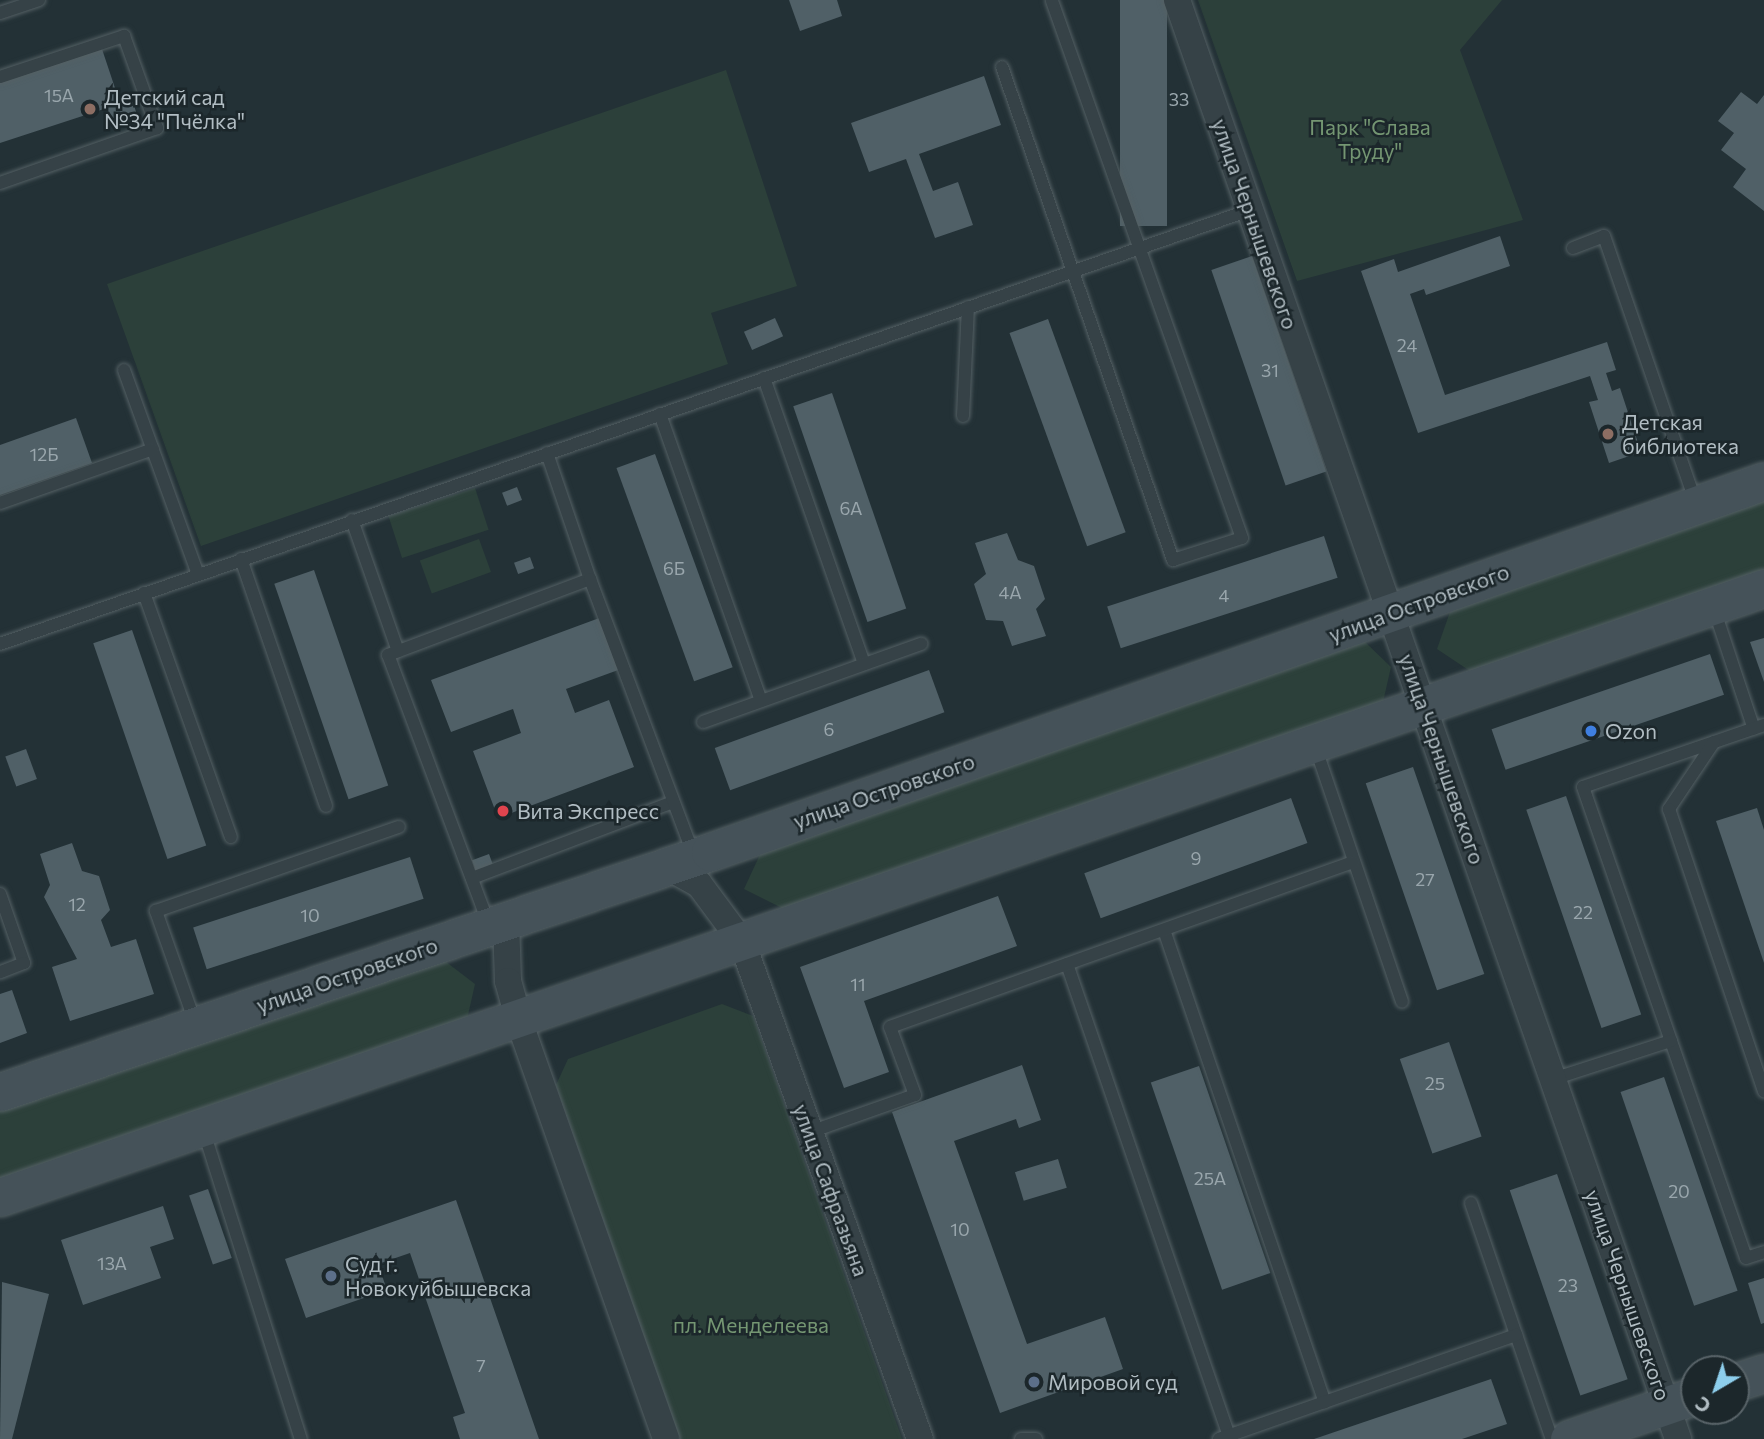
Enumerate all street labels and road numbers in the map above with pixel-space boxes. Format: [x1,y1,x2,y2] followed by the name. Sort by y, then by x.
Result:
[1207,115,1303,333] street label: улица Чернышевского
[1325,559,1513,647] street label: улица Островского
[1394,650,1490,868] street label: улица Чернышевского
[790,748,978,834] street label: улица Островского
[253,932,441,1018] street label: улица Островского
[788,1101,874,1279] street label: улица Сафразьяна
[1580,1186,1676,1404] street label: улица Чернышевского

